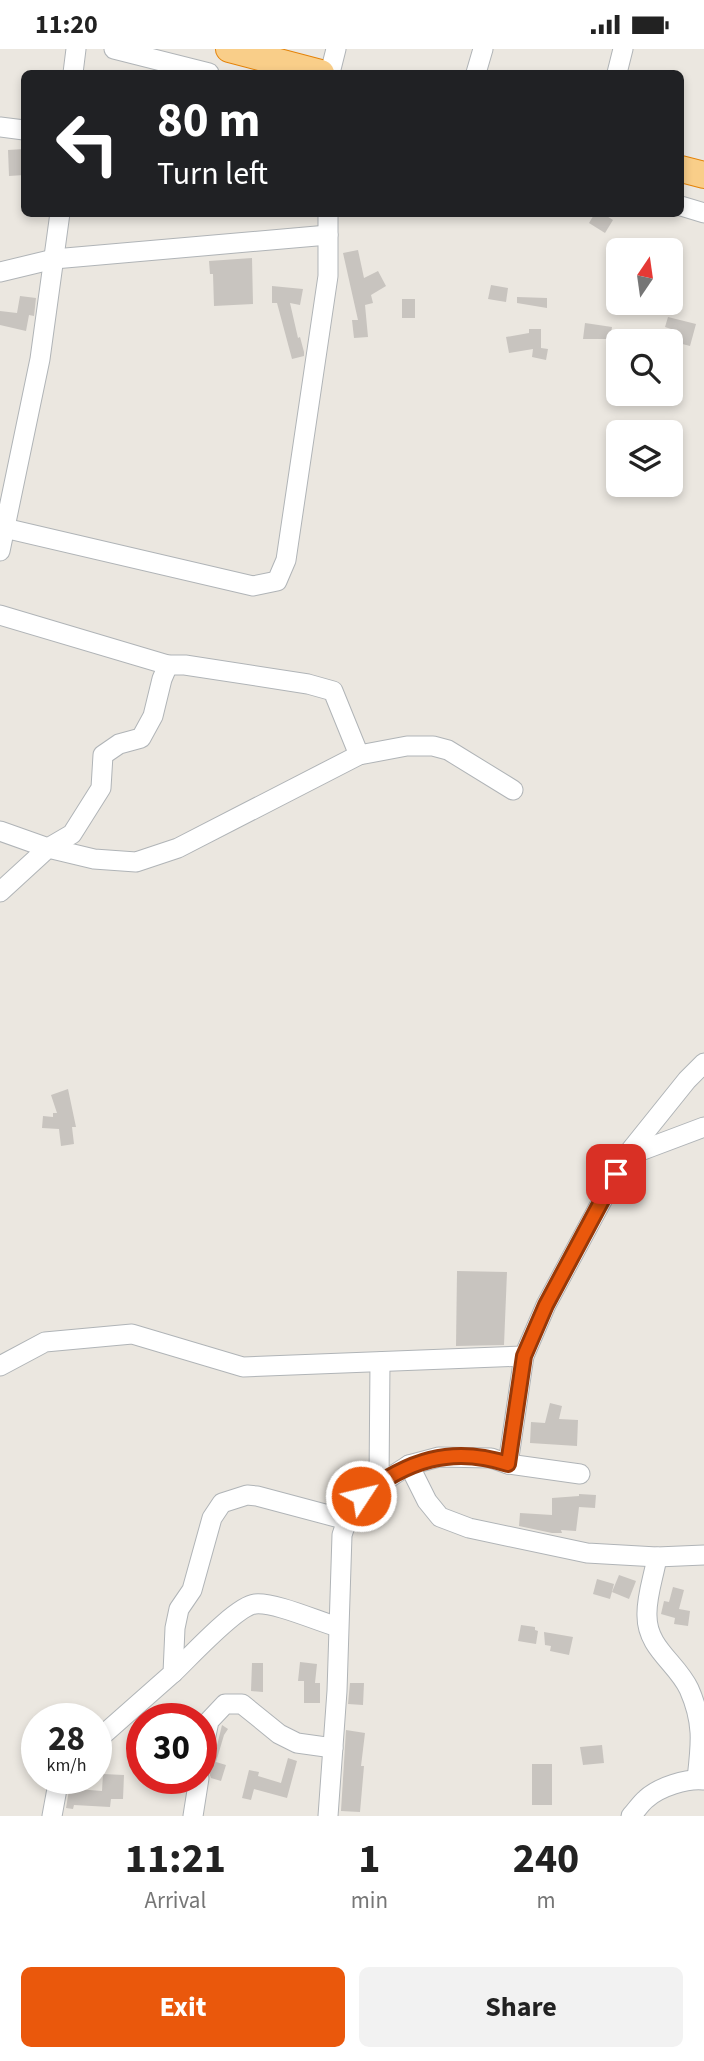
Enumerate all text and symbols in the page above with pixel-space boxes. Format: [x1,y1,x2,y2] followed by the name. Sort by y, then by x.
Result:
[35,6,98,43] text: 11:20
[157,86,261,156] text: 80 m
[42,98,133,189] icon: left
[157,151,268,197] text: Turn left
[606,238,682,315] north arrow
[606,238,683,497] map controls
[606,329,683,406] button: search
[606,420,683,497] button: layers
[586,1144,646,1204] pin
[597,1155,635,1193] icon: arrive
[324,1459,398,1533] position arrow
[126,1703,217,1794] speed limit sign: 30
[48,1714,85,1764] text: 28
[47,1753,86,1778] text: km/h
[125,1829,226,1889] text: 11:21
[358,1829,380,1889] text: 1
[513,1829,579,1889] text: 240
[144,1884,206,1917] text: Arrival
[351,1884,388,1917] text: min
[536,1884,556,1917] text: m
[21,1967,345,2047] button: Exit
[359,1967,683,2047] button: Share

